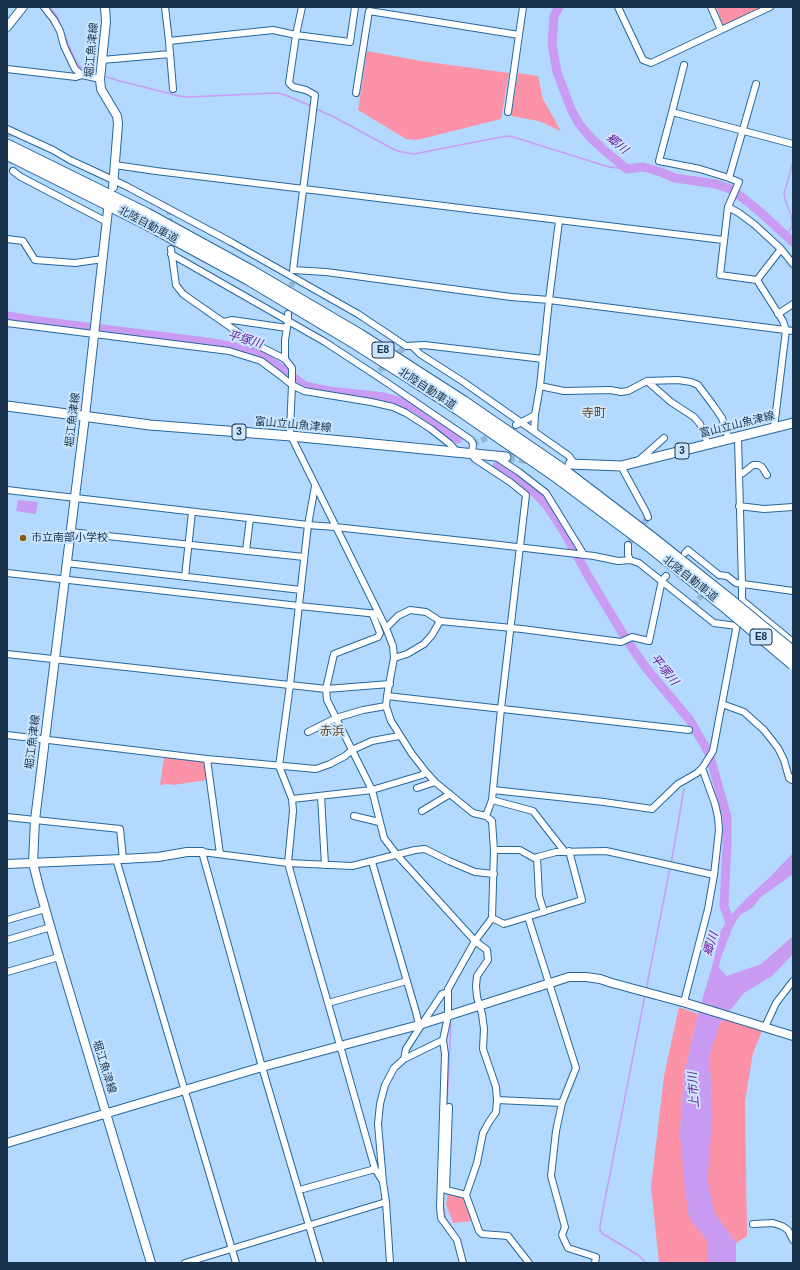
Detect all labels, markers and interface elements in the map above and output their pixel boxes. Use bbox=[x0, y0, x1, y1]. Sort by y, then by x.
street label: 堀江魚津線 bbox=[83, 22, 101, 78]
water label: 郷川 bbox=[603, 131, 631, 157]
street label: 北陸自動車道 bbox=[116, 204, 180, 246]
water label: 平塚川 bbox=[226, 328, 264, 352]
road number: E8 bbox=[372, 342, 394, 358]
street label: 北陸自動車道 bbox=[396, 365, 458, 413]
street label: 堀江魚津線 bbox=[63, 392, 83, 448]
district label: 寺町 bbox=[582, 407, 606, 421]
street label: 富山立山魚津線 bbox=[698, 409, 776, 441]
street label: 富山立山魚津線 bbox=[254, 415, 332, 435]
road number: 3 bbox=[232, 424, 246, 440]
road number: 3 bbox=[675, 443, 689, 459]
place label: 市立南部小学校 bbox=[31, 531, 108, 545]
marker: 市立南部小学校 bbox=[18, 533, 28, 543]
street label: 北陸自動車道 bbox=[660, 553, 720, 605]
road number: E8 bbox=[750, 629, 772, 645]
water label: 平塚川 bbox=[647, 651, 681, 689]
street label: 堀江魚津線 bbox=[23, 714, 43, 770]
district label: 赤浜 bbox=[320, 725, 344, 739]
water label: 郷川 bbox=[701, 930, 721, 958]
street label: 堀江魚津線 bbox=[90, 1039, 118, 1095]
water label: 上市川 bbox=[686, 1072, 702, 1108]

